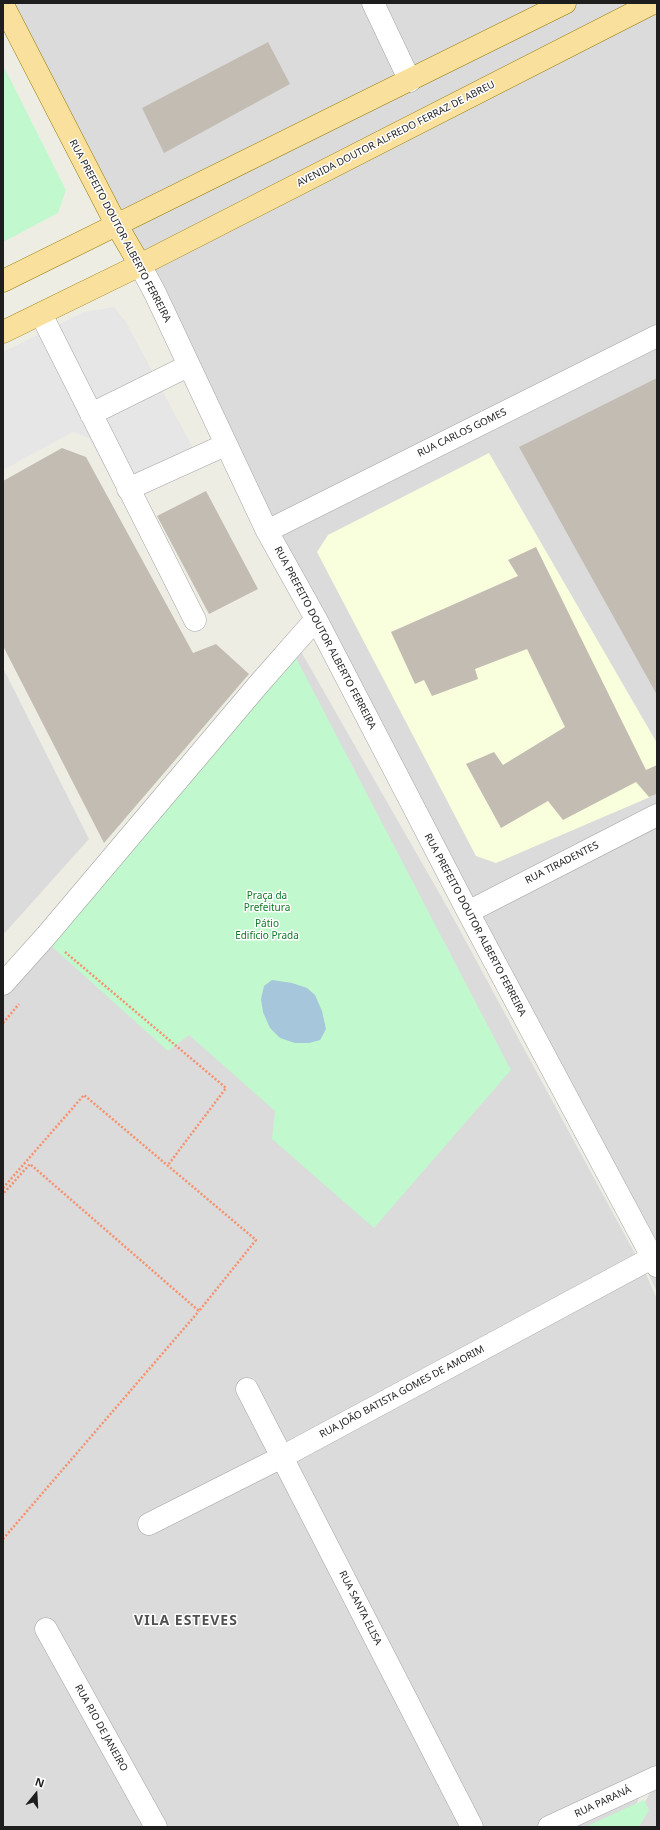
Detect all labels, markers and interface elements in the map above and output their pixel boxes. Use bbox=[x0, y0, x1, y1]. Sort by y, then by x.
street label: AVENIDA DOUTOR ALFREDO FERRAZ DE ABREU bbox=[295, 79, 497, 189]
street label: RUA PREFEITO DOUTOR ALBERTO FERREIRA bbox=[67, 138, 173, 324]
street label: RUA CARLOS GOMES bbox=[416, 406, 508, 460]
street label: RUA PREFEITO DOUTOR ALBERTO FERREIRA bbox=[272, 545, 378, 731]
street label: RUA PREFEITO DOUTOR ALBERTO FERREIRA bbox=[422, 832, 528, 1018]
street label: RUA TIRADENTES bbox=[523, 839, 601, 887]
park label: Praça da Prefeitura bbox=[244, 890, 290, 914]
park label: Pátio Edificio Prada bbox=[235, 918, 299, 942]
street label: RUA JOÃO BATISTA GOMES DE AMORIM bbox=[317, 1343, 487, 1441]
street label: RUA SANTA ELISA bbox=[336, 1569, 384, 1647]
district label: VILA ESTEVES bbox=[134, 1613, 238, 1629]
street label: RUA RIO DE JANEIRO bbox=[72, 1682, 130, 1774]
north arrow bbox=[16, 1774, 56, 1814]
text: N bbox=[33, 1774, 46, 1791]
street label: RUA PARANÁ bbox=[573, 1784, 633, 1820]

